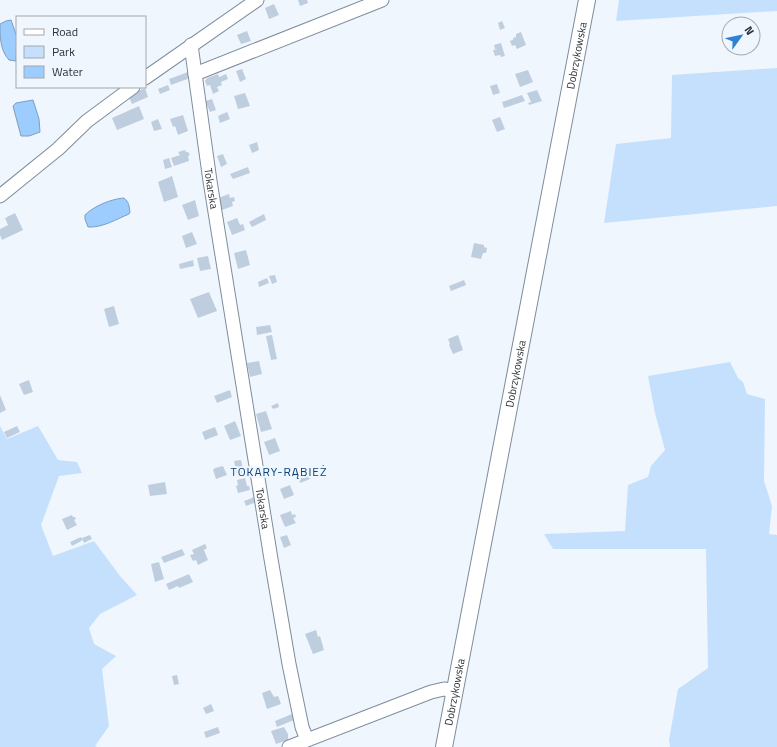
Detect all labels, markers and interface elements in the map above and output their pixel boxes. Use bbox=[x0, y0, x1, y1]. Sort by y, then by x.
legend bbox=[16, 16, 146, 88]
north arrow bbox=[721, 16, 761, 56]
street label: Dobrzykowska bbox=[562, 20, 591, 90]
text: Road bbox=[52, 22, 78, 41]
text: N bbox=[741, 23, 758, 38]
text: Park bbox=[52, 42, 75, 61]
text: Water bbox=[52, 62, 83, 81]
street label: Tokarska bbox=[200, 167, 222, 211]
street label: Dobrzykowska bbox=[501, 338, 530, 409]
district label: TOKARY-RĄBIEŻ bbox=[231, 462, 327, 481]
street label: Tokarska bbox=[252, 487, 274, 530]
street label: Dobrzykowska bbox=[440, 657, 469, 727]

